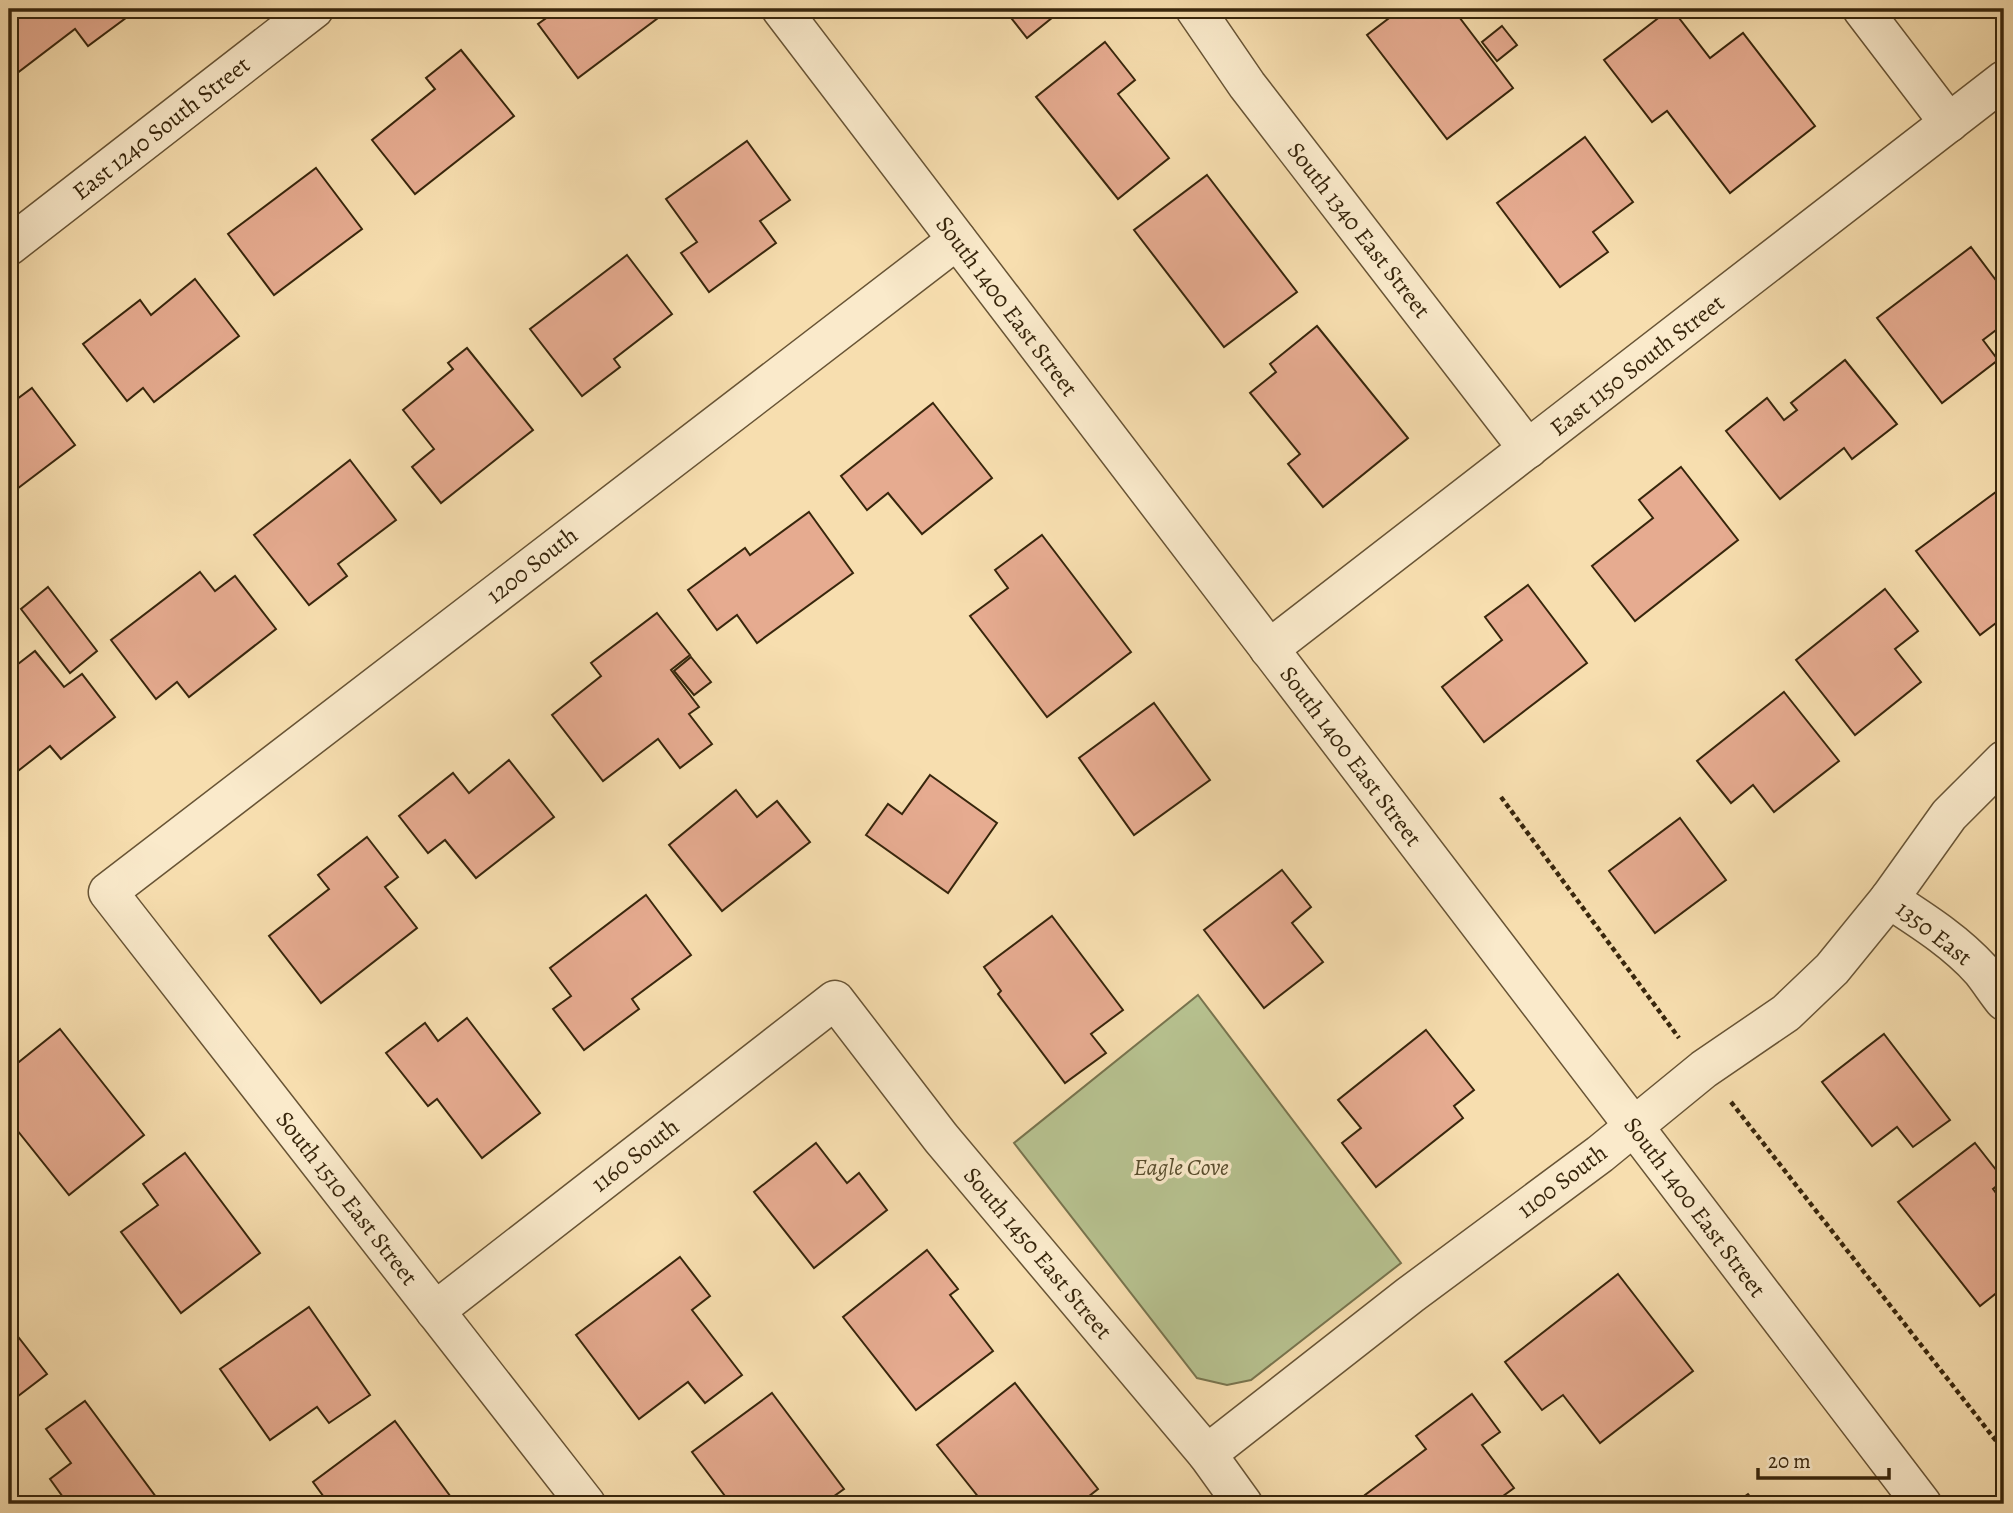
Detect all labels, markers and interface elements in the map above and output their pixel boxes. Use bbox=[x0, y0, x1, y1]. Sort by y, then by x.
street label: East 1240 South Street bbox=[66, 49, 256, 207]
street label: South 1340 East Street bbox=[1280, 135, 1438, 325]
street label: South 1400 East Street bbox=[929, 209, 1086, 403]
street label: East 1150 South Street bbox=[1543, 287, 1731, 443]
street label: 1200 South bbox=[480, 519, 584, 611]
street label: South 1400 East Street bbox=[1273, 659, 1430, 853]
street label: 1350 East bbox=[1889, 893, 1979, 973]
street label: South 1510 East Street bbox=[269, 1104, 425, 1292]
street label: South 1400 East Street bbox=[1617, 1110, 1774, 1304]
street label: 1160 South bbox=[585, 1111, 686, 1199]
street label: 1100 South bbox=[1511, 1137, 1614, 1225]
park label: Eagle Cove bbox=[1133, 1151, 1229, 1183]
street label: South 1450 East Street bbox=[956, 1160, 1120, 1346]
scale bar bbox=[1758, 1436, 1889, 1480]
text: 20 m bbox=[1768, 1447, 1811, 1475]

